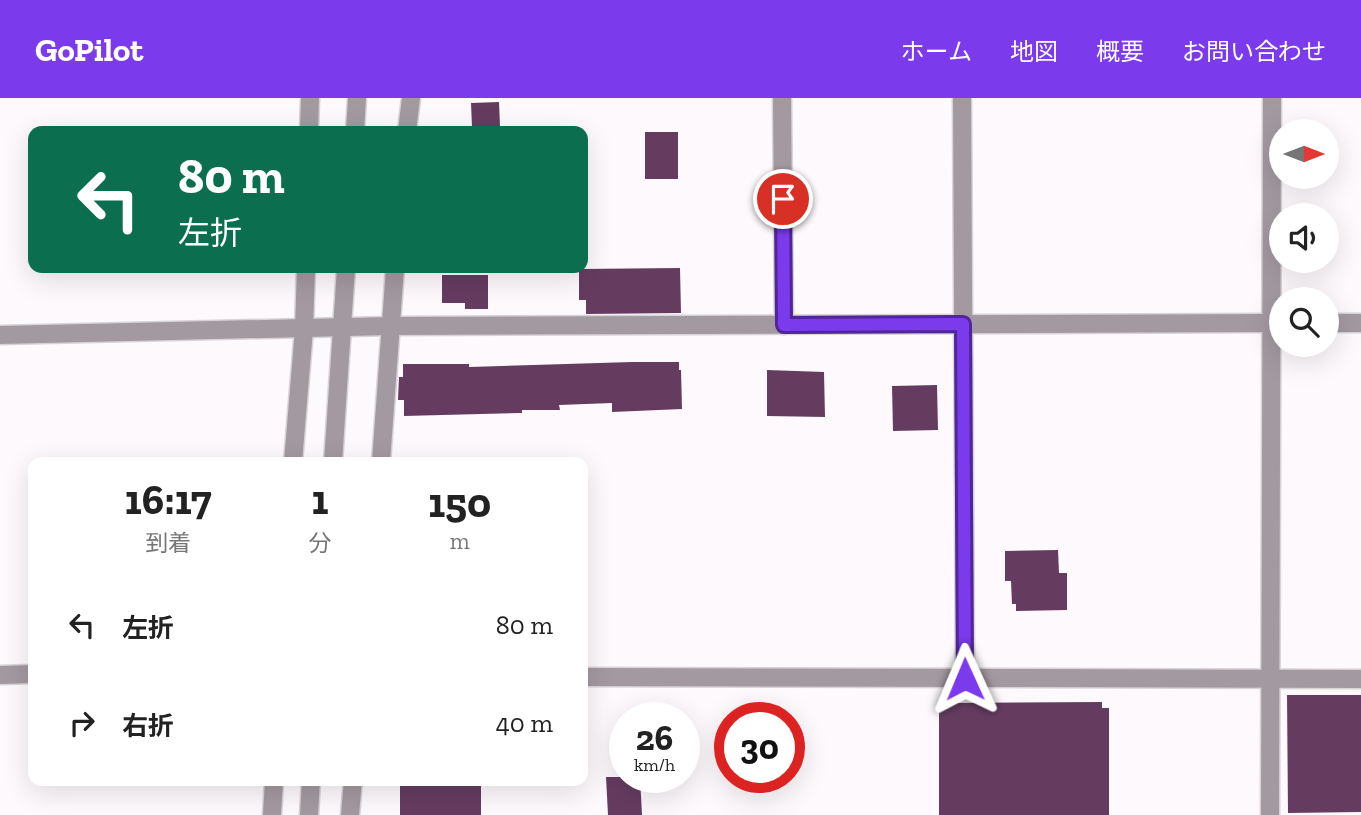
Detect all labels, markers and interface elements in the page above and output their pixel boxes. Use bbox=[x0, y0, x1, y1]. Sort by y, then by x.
text: GoPilot bbox=[35, 30, 143, 69]
text: ホーム bbox=[901, 37, 972, 66]
text: 地図 bbox=[1010, 37, 1058, 66]
text: 概要 bbox=[1096, 37, 1144, 66]
text: お問い合わせ bbox=[1182, 37, 1326, 66]
north arrow bbox=[1269, 119, 1339, 189]
map controls bbox=[1269, 119, 1339, 357]
text: 80 m bbox=[178, 147, 285, 206]
icon: left bbox=[63, 154, 154, 245]
pin bbox=[753, 169, 813, 229]
icon: arrive bbox=[764, 180, 802, 218]
button: sound bbox=[1269, 203, 1339, 273]
text: 左折 bbox=[178, 214, 242, 252]
button: search bbox=[1269, 287, 1339, 357]
text: 16:17 bbox=[125, 474, 212, 525]
text: 1 bbox=[311, 474, 328, 525]
text: 150 bbox=[428, 477, 491, 528]
text: m bbox=[450, 527, 470, 555]
text: 到着 bbox=[145, 529, 191, 557]
text: 分 bbox=[308, 529, 331, 557]
icon: left bbox=[63, 606, 101, 644]
text: 80 m bbox=[496, 609, 553, 641]
text: 左折 bbox=[122, 612, 174, 644]
position arrow bbox=[928, 642, 1002, 716]
speed limit sign: 30 bbox=[714, 702, 805, 793]
icon: right bbox=[63, 704, 101, 742]
text: 40 m bbox=[496, 707, 553, 739]
text: 右折 bbox=[122, 710, 174, 742]
text: 26 bbox=[636, 717, 673, 759]
text: km/h bbox=[634, 754, 675, 776]

